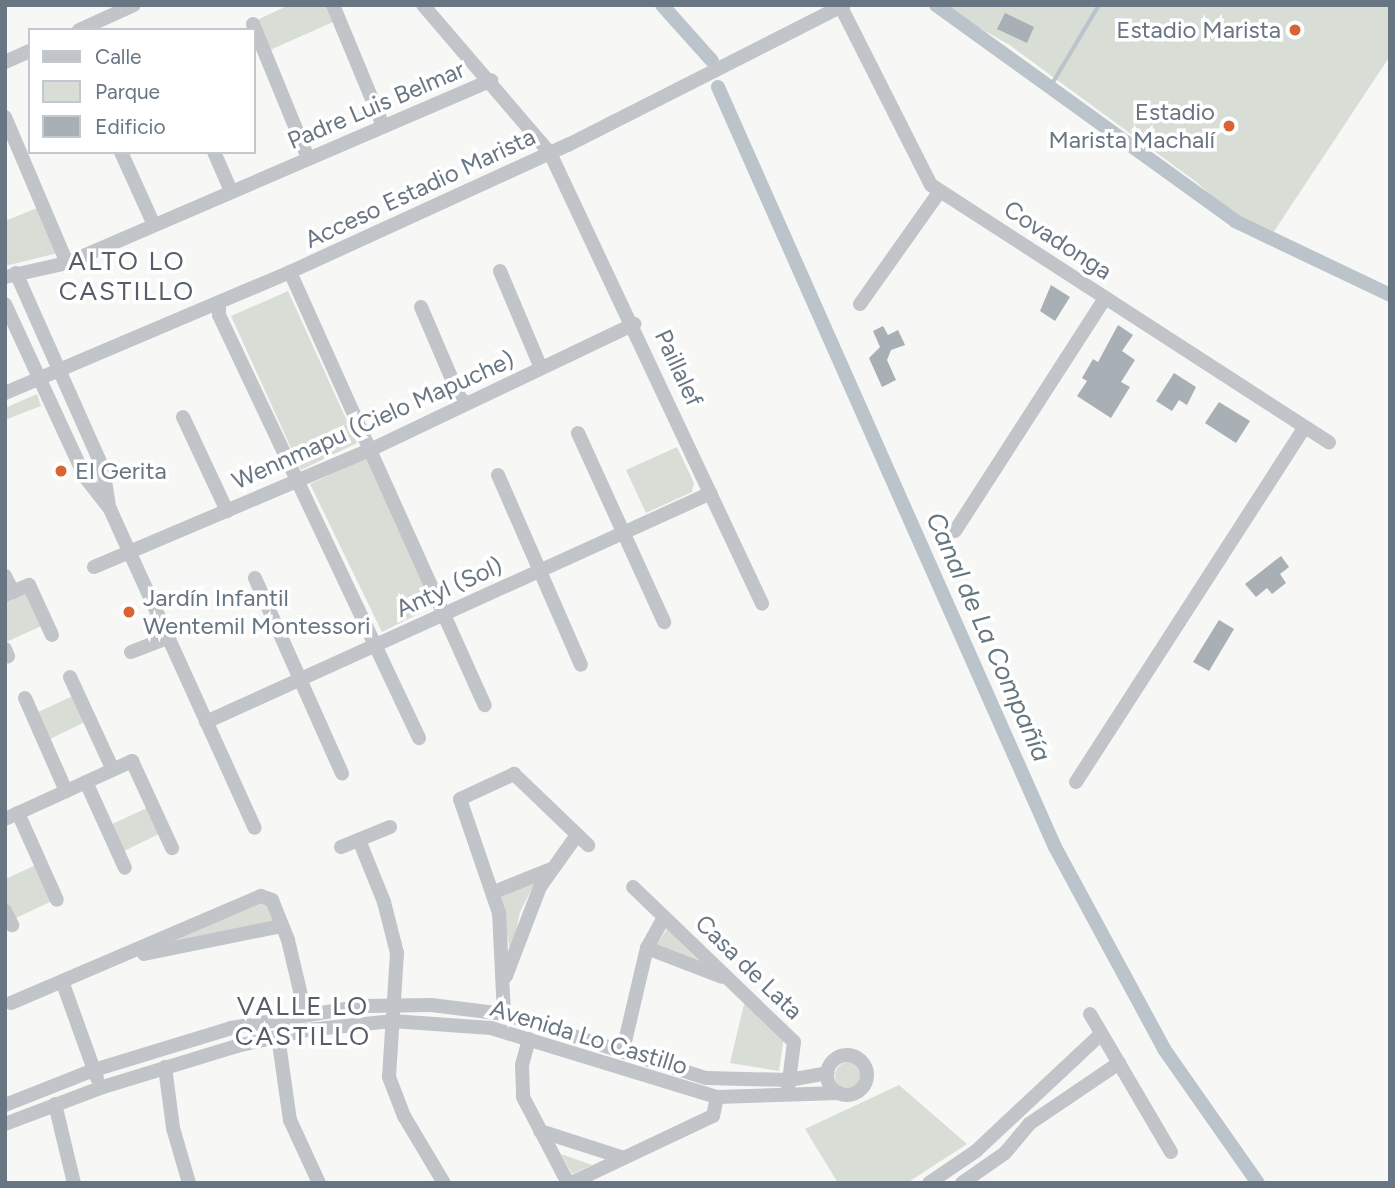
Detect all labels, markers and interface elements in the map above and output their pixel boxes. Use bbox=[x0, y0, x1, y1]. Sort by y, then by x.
place label: Estadio Marista bbox=[1116, 16, 1281, 44]
marker: Estadio Marista bbox=[1287, 22, 1303, 38]
legend bbox=[28, 28, 256, 154]
text: Calle bbox=[95, 44, 142, 69]
street label: Padre Luis Belmar bbox=[283, 55, 469, 155]
text: Parque bbox=[95, 79, 160, 104]
place label: Estadio Marista Machalí bbox=[1048, 98, 1215, 154]
text: Edificio bbox=[95, 114, 166, 139]
marker: Estadio Marista Machalí bbox=[1221, 118, 1237, 134]
street label: Acceso Estadio Marista bbox=[300, 122, 540, 254]
street label: Covadonga bbox=[999, 194, 1117, 286]
district label: ALTO LO CASTILLO bbox=[60, 246, 194, 308]
street label: Paillalef bbox=[649, 325, 709, 411]
street label: Wennmapu (Cielo Mapuche) bbox=[228, 345, 518, 495]
place label: El Gerita bbox=[75, 457, 167, 485]
marker: El Gerita bbox=[53, 463, 69, 479]
water label: Canal de La Compañía bbox=[919, 508, 1057, 766]
street label: Antyl (Sol) bbox=[391, 551, 507, 623]
place label: Jardín Infantil Wentemil Montessori bbox=[143, 584, 371, 640]
marker: Jardín Infantil Wentemil Montessori bbox=[121, 604, 137, 620]
street label: Casa de Lata bbox=[689, 909, 809, 1025]
district label: VALLE LO CASTILLO bbox=[236, 991, 370, 1052]
street label: Avenida Lo Castillo bbox=[487, 993, 691, 1081]

